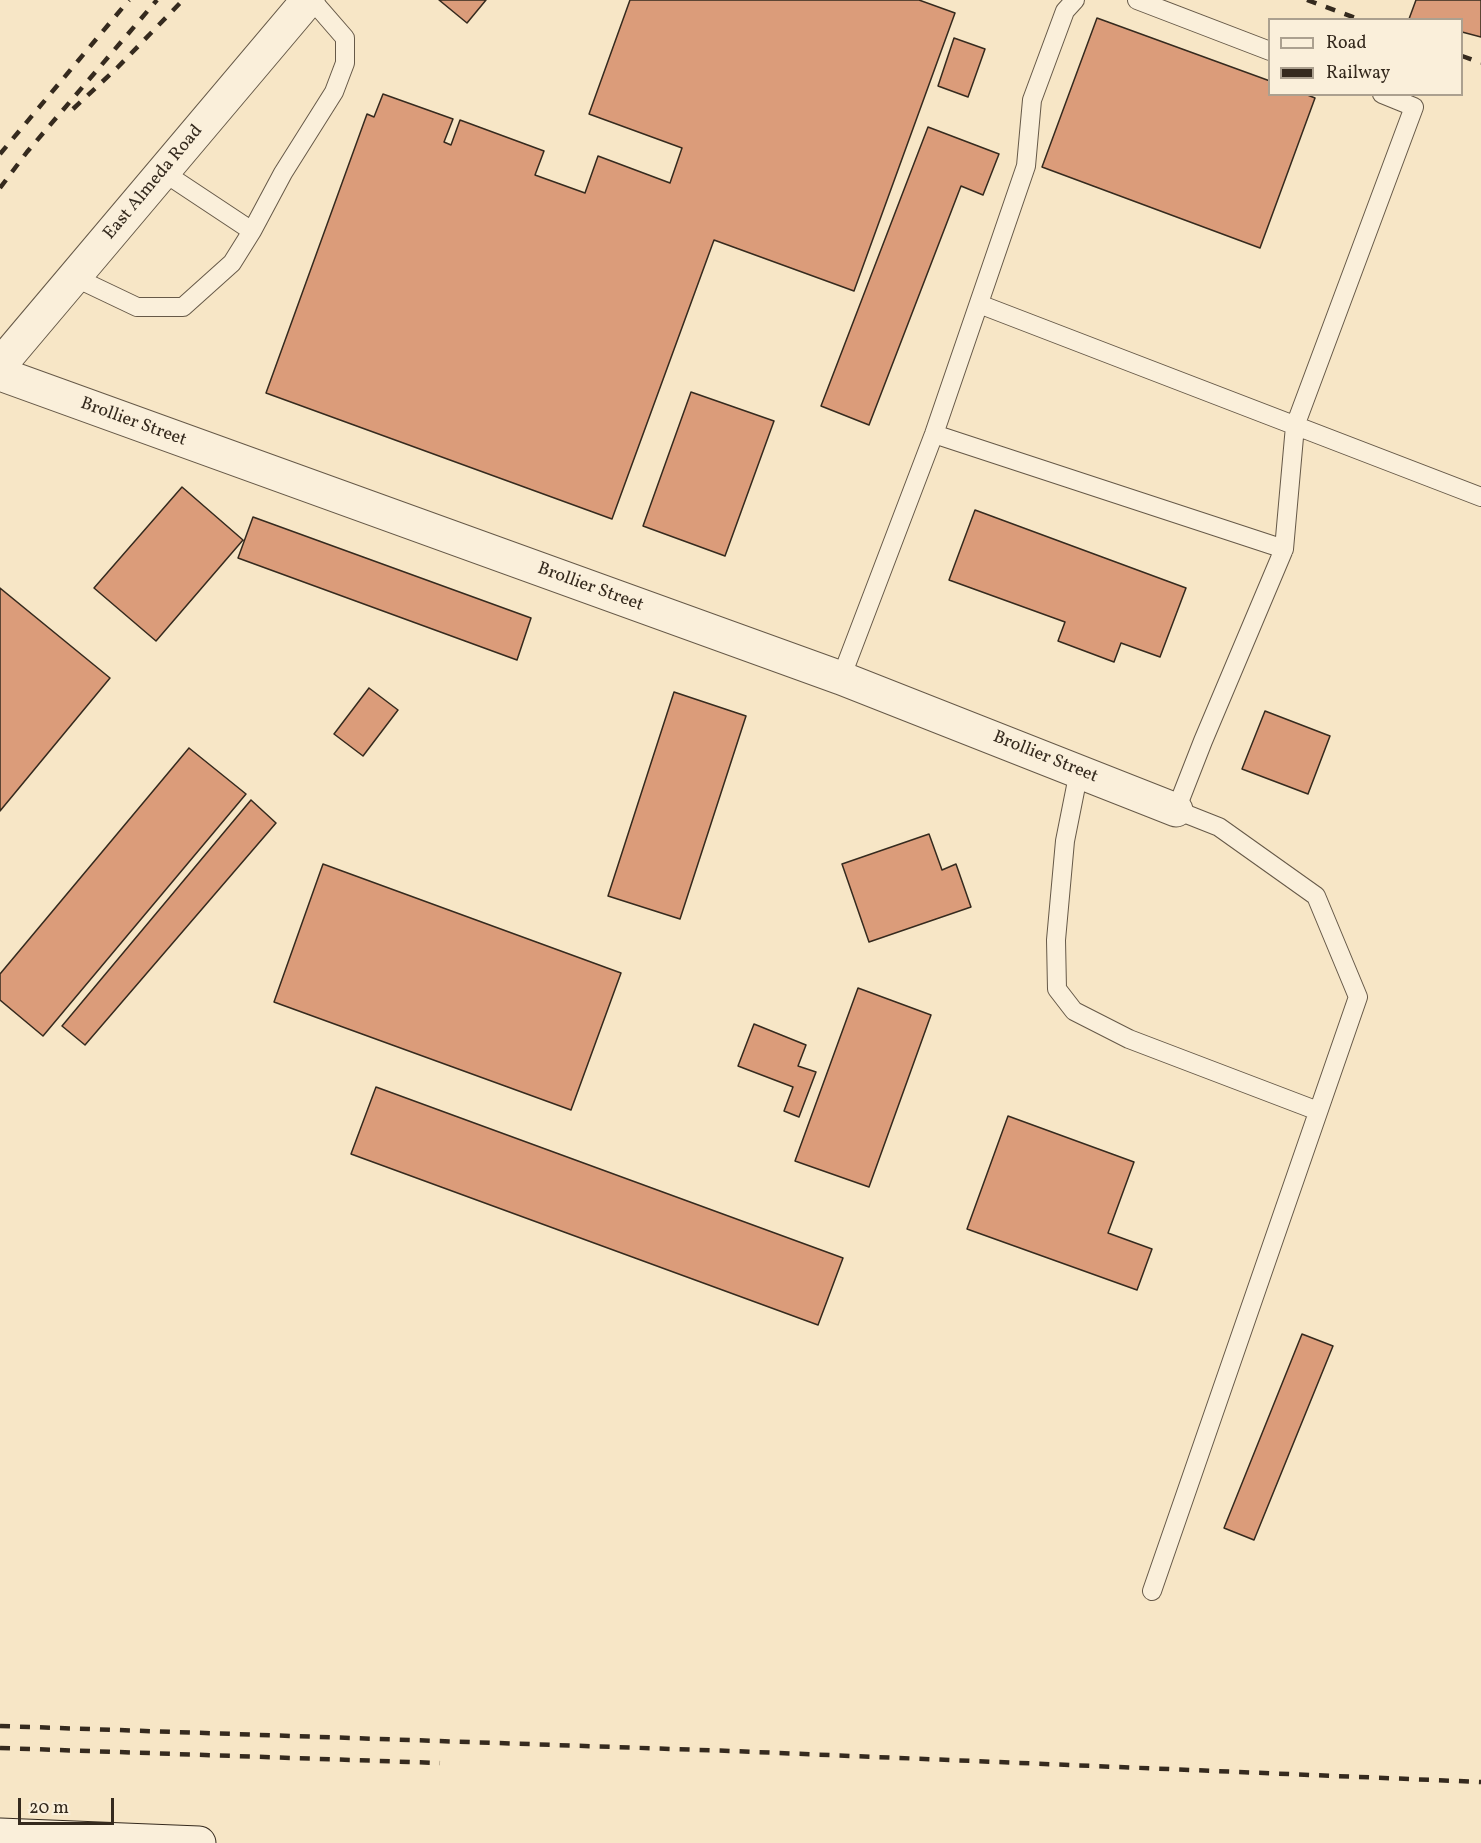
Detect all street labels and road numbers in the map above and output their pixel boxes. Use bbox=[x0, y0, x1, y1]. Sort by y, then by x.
street label: East Almeda Road bbox=[100, 121, 208, 245]
street label: Brollier Street bbox=[77, 394, 189, 452]
street label: Brollier Street bbox=[534, 559, 646, 617]
street label: Brollier Street bbox=[989, 727, 1101, 789]

